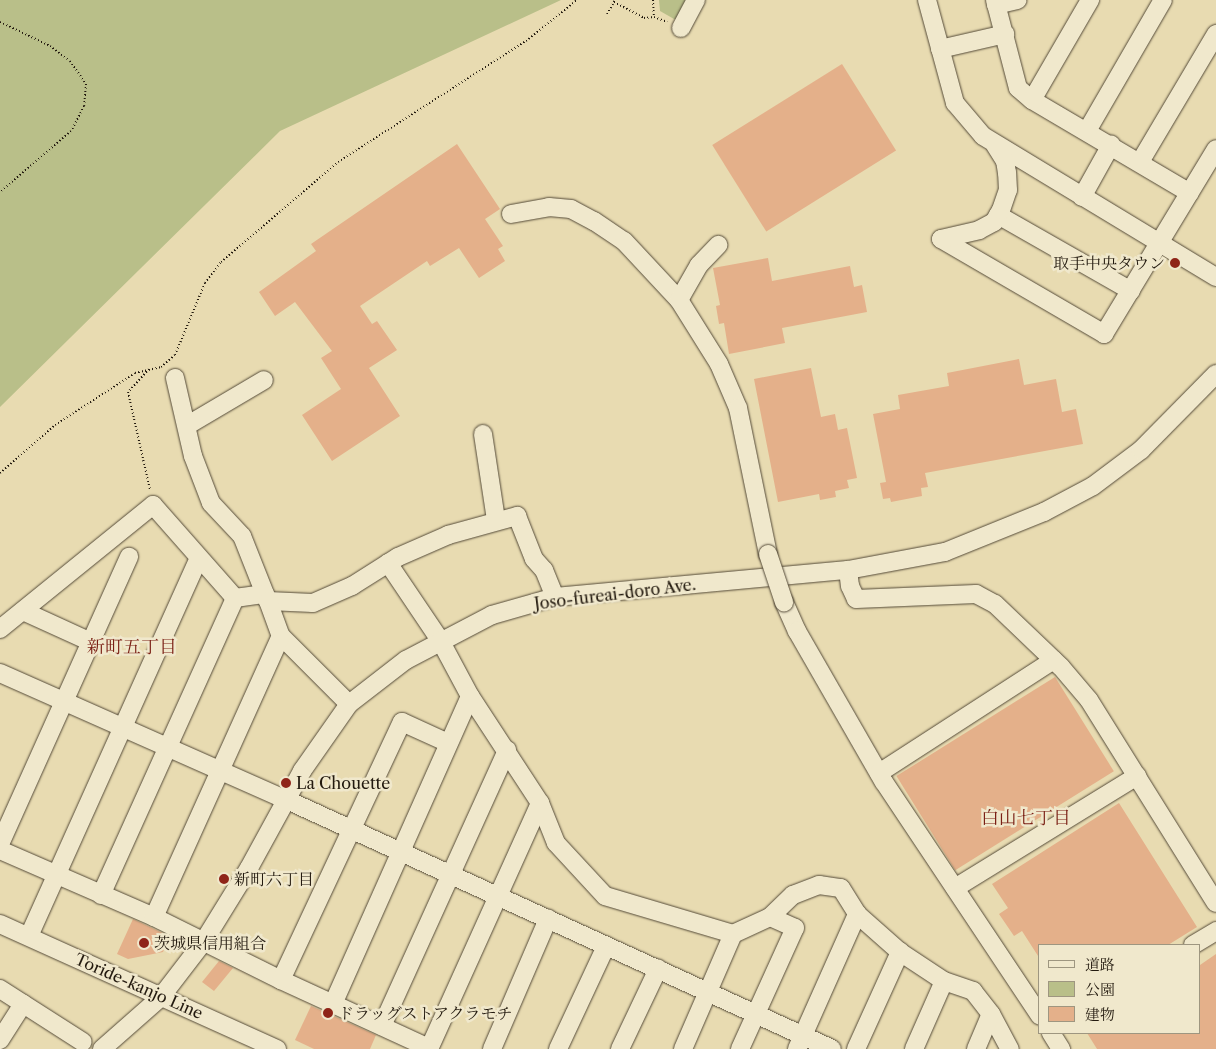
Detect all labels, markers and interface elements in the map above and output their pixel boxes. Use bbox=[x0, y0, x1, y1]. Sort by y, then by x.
place label: 取手中央タウン bbox=[1053, 253, 1165, 273]
marker: 取手中央タウン bbox=[1169, 257, 1181, 269]
street label: Joso-fureai-doro Ave. bbox=[533, 575, 697, 613]
district label: 新町五丁目 bbox=[87, 636, 177, 658]
place label: La Chouette bbox=[296, 773, 390, 793]
marker: La Chouette bbox=[280, 777, 292, 789]
district label: 白山七丁目 bbox=[981, 807, 1071, 829]
place label: 新町六丁目 bbox=[234, 869, 314, 889]
marker: 新町六丁目 bbox=[218, 873, 230, 885]
place label: 茨城県信用組合 bbox=[154, 933, 266, 953]
marker: 茨城県信用組合 bbox=[138, 937, 150, 949]
legend bbox=[1038, 944, 1201, 1034]
street label: Toride-kanjo Line bbox=[72, 949, 206, 1023]
text: 道路 bbox=[1085, 955, 1115, 974]
text: 公園 bbox=[1085, 980, 1115, 999]
place label: ドラッグストアクラモチ bbox=[338, 1003, 514, 1023]
text: 建物 bbox=[1085, 1005, 1115, 1024]
marker: ドラッグストアクラモチ bbox=[322, 1007, 334, 1019]

